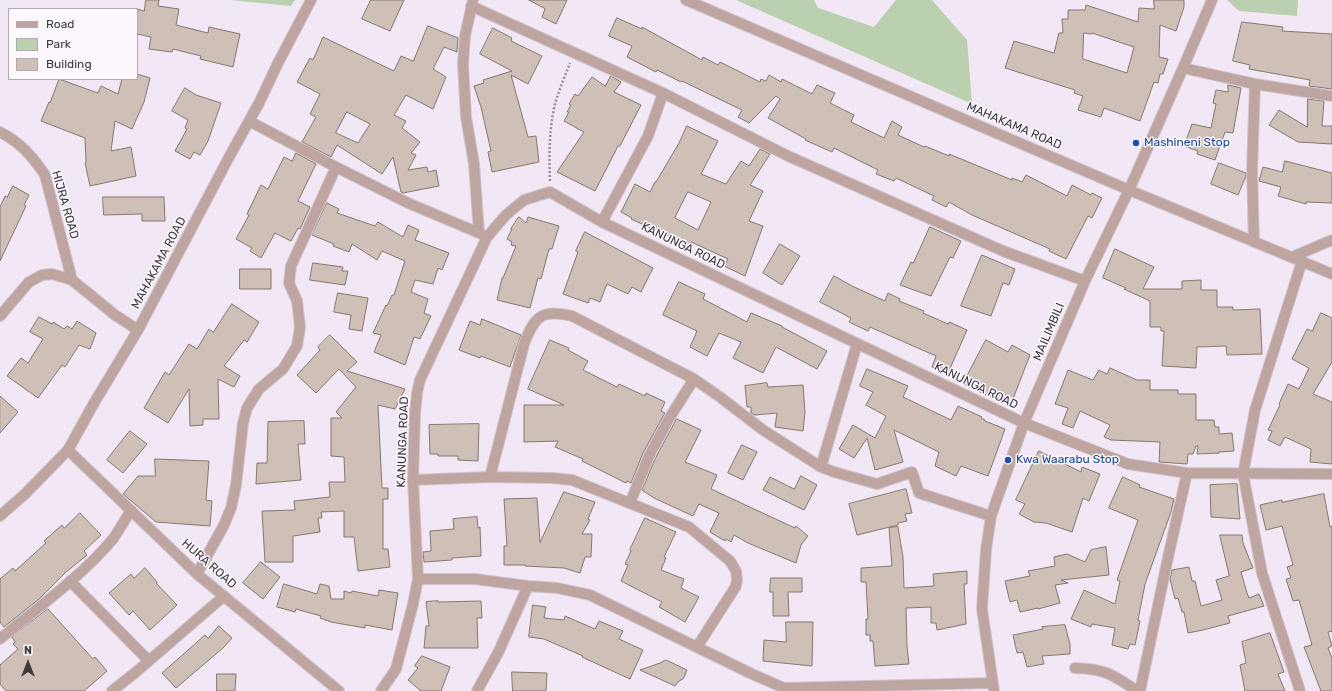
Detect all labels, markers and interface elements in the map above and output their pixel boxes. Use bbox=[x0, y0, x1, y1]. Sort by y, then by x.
legend bbox=[8, 8, 138, 80]
text: Road bbox=[46, 17, 74, 31]
text: Park bbox=[46, 37, 71, 51]
text: Building bbox=[46, 57, 92, 71]
street label: MAHAKAMA ROAD bbox=[964, 99, 1064, 153]
place label: Mashineni Stop bbox=[1144, 136, 1230, 150]
marker: Mashineni Stop bbox=[1131, 138, 1141, 148]
street label: HIJRA ROAD bbox=[48, 169, 82, 241]
street label: MAHAKAMA ROAD bbox=[129, 215, 189, 311]
street label: KANUNGA ROAD bbox=[639, 219, 727, 273]
street label: MAILIMBILI bbox=[1030, 301, 1068, 363]
street label: KANUNGA ROAD bbox=[932, 359, 1020, 413]
street label: KANUNGA ROAD bbox=[394, 396, 412, 488]
place label: Kwa Waarabu Stop bbox=[1016, 453, 1119, 467]
marker: Kwa Waarabu Stop bbox=[1003, 455, 1013, 465]
street label: HURA ROAD bbox=[179, 536, 239, 592]
north arrow bbox=[8, 643, 48, 683]
text: N bbox=[24, 644, 32, 657]

